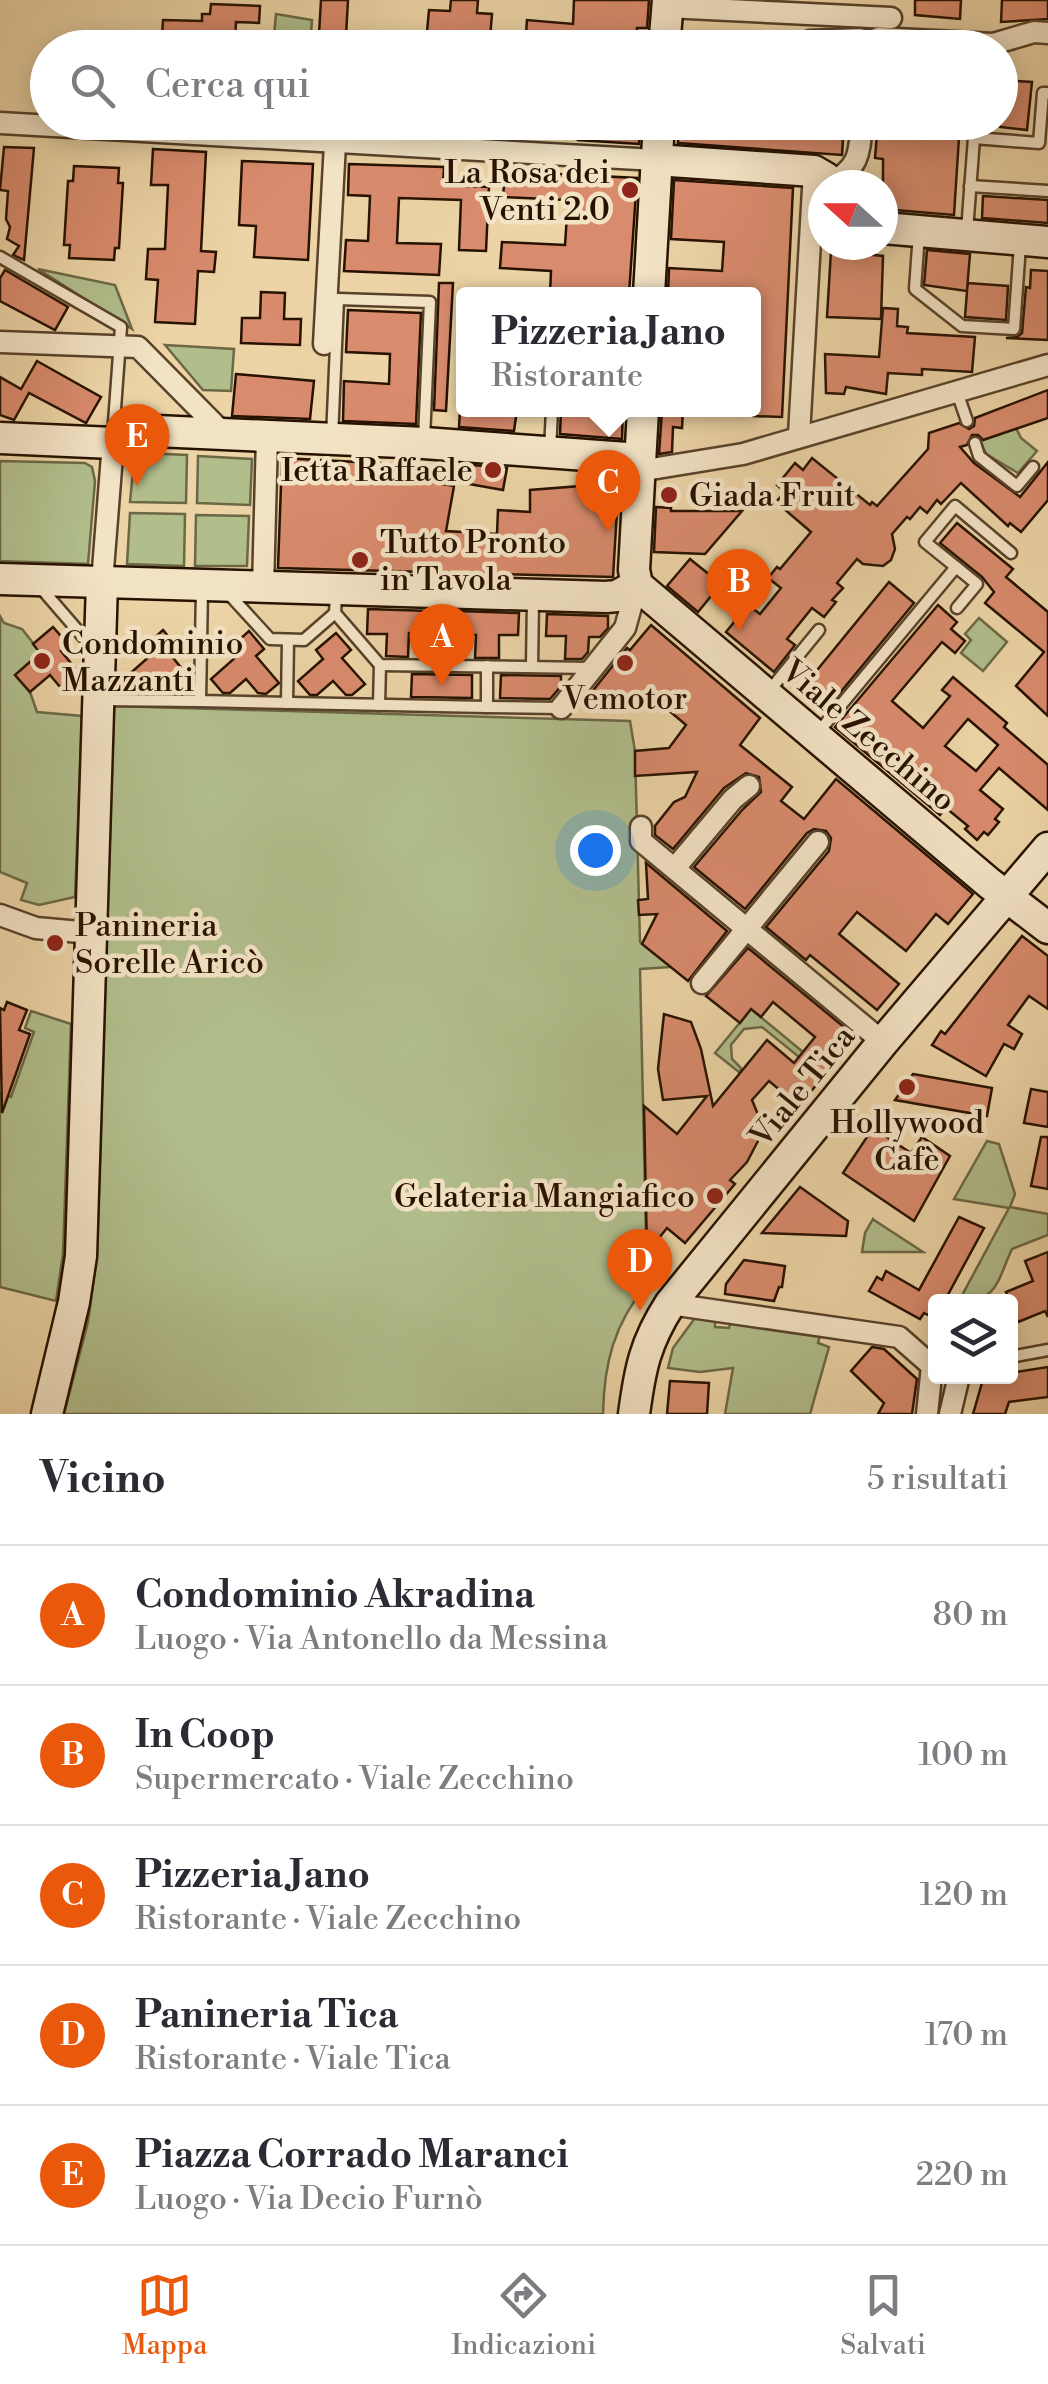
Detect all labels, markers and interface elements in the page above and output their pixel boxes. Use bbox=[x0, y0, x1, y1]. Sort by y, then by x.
search box bbox=[30, 30, 1018, 140]
icon: search bbox=[65, 58, 120, 113]
text: Cerca qui bbox=[145, 62, 310, 109]
place label: La Rosa dei Venti 2.0 bbox=[444, 153, 610, 230]
north arrow bbox=[808, 170, 898, 260]
marker: La Rosa dei Venti 2.0 bbox=[619, 179, 641, 201]
popup bbox=[456, 287, 761, 417]
text: Pizzeria Jano bbox=[491, 309, 726, 356]
text: Ristorante bbox=[491, 356, 643, 396]
pin: E bbox=[104, 404, 170, 486]
pin: C bbox=[576, 450, 640, 532]
place label: Ietta Raffaele bbox=[281, 451, 473, 491]
marker: Ietta Raffaele bbox=[482, 459, 504, 481]
place label: Giada Fruit bbox=[689, 476, 855, 516]
marker: Giada Fruit bbox=[658, 484, 680, 506]
place label: Tutto Pronto in Tavola bbox=[380, 523, 566, 600]
pin: B bbox=[706, 548, 772, 631]
marker: Tutto Pronto in Tavola bbox=[349, 549, 371, 571]
pin: A bbox=[410, 604, 474, 686]
place label: Condominio Mazzanti bbox=[62, 624, 243, 701]
marker: Condominio Mazzanti bbox=[31, 650, 53, 672]
street label: Viale Zecchino bbox=[772, 650, 964, 820]
marker: Vemotor bbox=[614, 652, 636, 674]
place label: Vemotor bbox=[562, 679, 688, 719]
your location bbox=[570, 825, 621, 876]
place label: Panineria Sorelle Aricò bbox=[75, 906, 264, 983]
marker: Panineria Sorelle Aricò bbox=[44, 932, 66, 954]
street label: Viale Tica bbox=[741, 1017, 865, 1156]
marker: Hollywood Cafè bbox=[896, 1076, 918, 1098]
place label: Hollywood Cafè bbox=[830, 1103, 984, 1180]
place label: Gelateria Mangiafico bbox=[394, 1177, 695, 1217]
marker: Gelateria Mangiafico bbox=[704, 1185, 726, 1207]
pin: D bbox=[608, 1228, 672, 1311]
map controls bbox=[928, 1294, 1018, 1384]
button: layers bbox=[928, 1294, 1018, 1384]
text: Vicino bbox=[40, 1453, 166, 1506]
text: 5 risultati bbox=[867, 1459, 1008, 1499]
text: Condominio Akradina bbox=[135, 1572, 535, 1619]
text: A bbox=[61, 1595, 84, 1635]
text: 80 m bbox=[933, 1595, 1008, 1635]
text: Luogo · Via Antonello da Messina bbox=[135, 1619, 608, 1659]
text: In Coop bbox=[135, 1712, 275, 1759]
text: B bbox=[60, 1735, 85, 1775]
text: 100 m bbox=[918, 1735, 1008, 1775]
text: Supermercato · Viale Zecchino bbox=[135, 1759, 574, 1799]
text: Pizzeria Jano bbox=[135, 1852, 370, 1899]
text: C bbox=[61, 1875, 84, 1915]
text: 120 m bbox=[919, 1875, 1008, 1915]
text: Ristorante · Viale Zecchino bbox=[135, 1899, 521, 1939]
text: Panineria Tica bbox=[135, 1992, 398, 2039]
text: D bbox=[60, 2015, 85, 2055]
text: 170 m bbox=[925, 2015, 1008, 2055]
text: Ristorante · Viale Tica bbox=[135, 2039, 451, 2079]
text: Piazza Corrado Maranci bbox=[135, 2132, 569, 2179]
text: E bbox=[61, 2155, 84, 2195]
text: 220 m bbox=[916, 2155, 1008, 2195]
text: Luogo · Via Decio Furnò bbox=[135, 2179, 483, 2219]
tab: Mappa bbox=[122, 2268, 207, 2363]
tab: Indicazioni bbox=[451, 2268, 596, 2363]
tab: Salvati bbox=[840, 2268, 926, 2363]

